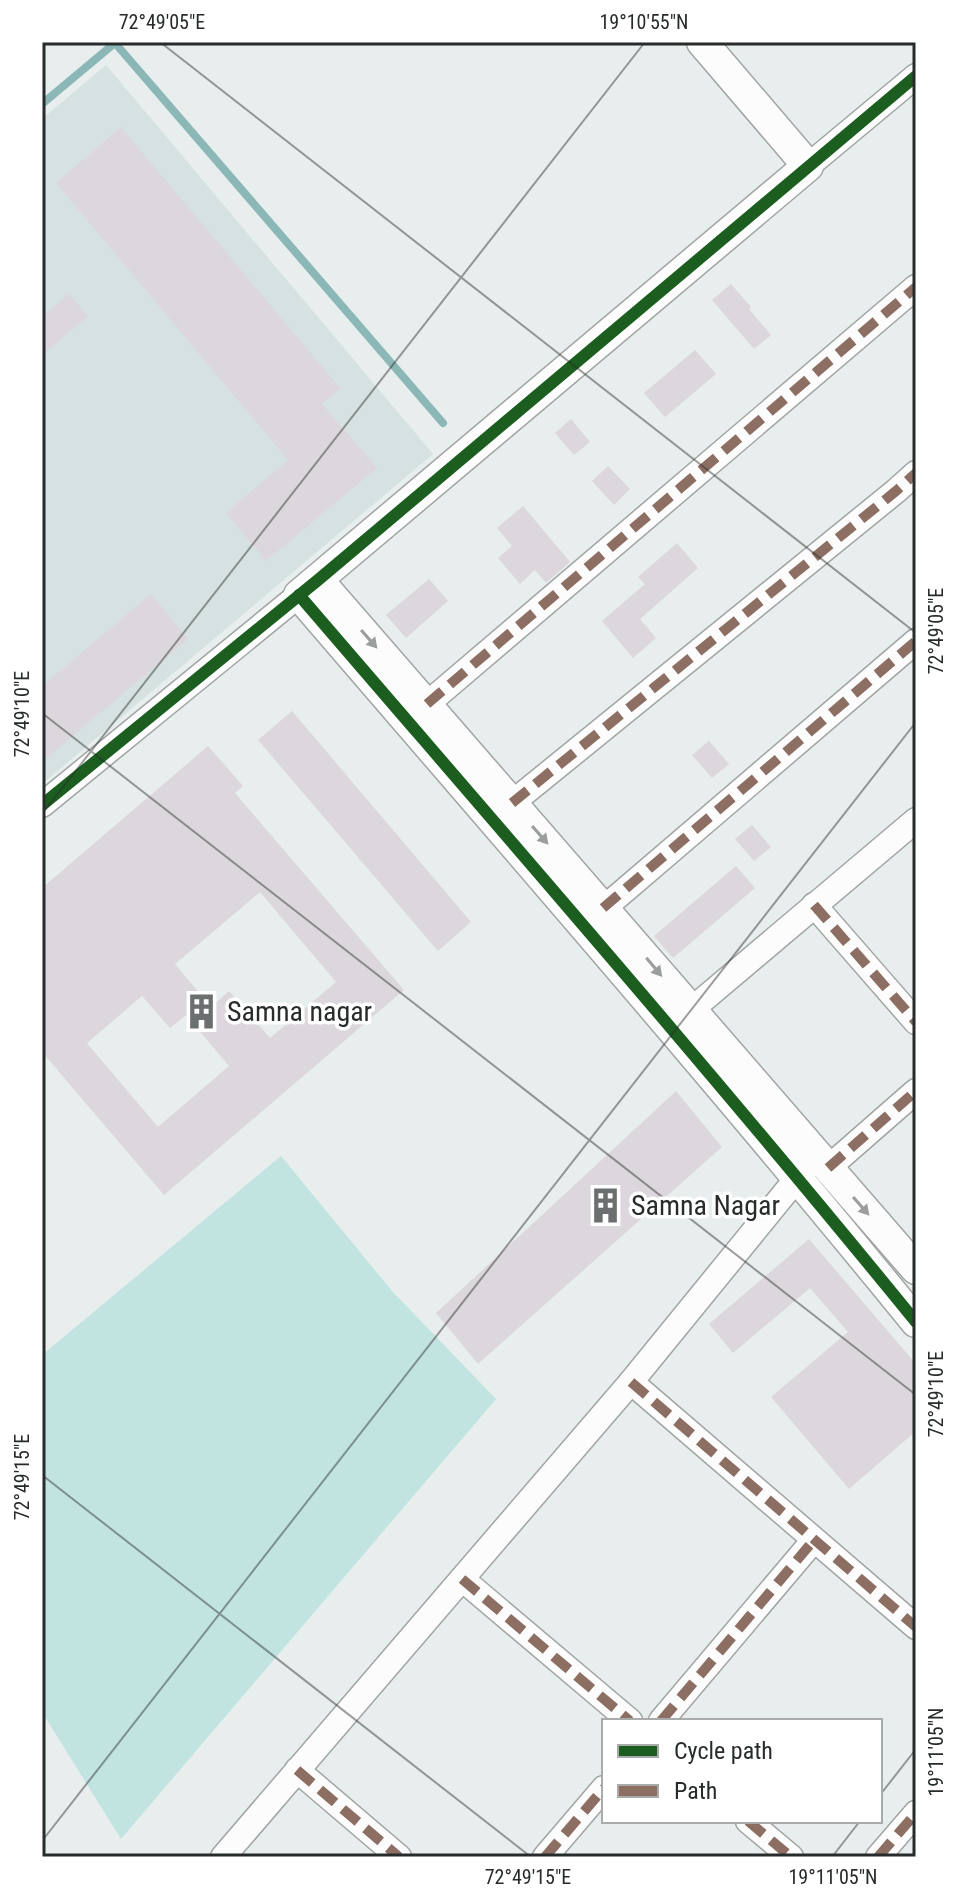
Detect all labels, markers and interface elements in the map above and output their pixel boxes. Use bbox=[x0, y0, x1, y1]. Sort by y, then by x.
text: 72°49'05"E bbox=[119, 10, 205, 34]
text: 19°10'55"N bbox=[599, 10, 689, 34]
text: 72°49'05"E bbox=[924, 588, 948, 674]
one-way arrow bbox=[360, 629, 378, 648]
text: 72°49'10"E bbox=[10, 671, 34, 757]
one-way arrow bbox=[531, 825, 548, 845]
one-way arrow bbox=[645, 957, 662, 977]
building icon: Samna nagar bbox=[182, 992, 220, 1030]
place label: Samna nagar bbox=[227, 995, 372, 1028]
building icon: Samna Nagar bbox=[586, 1186, 624, 1224]
place label: Samna Nagar bbox=[631, 1189, 780, 1222]
one-way arrow bbox=[852, 1195, 869, 1215]
text: 72°49'10"E bbox=[924, 1351, 948, 1437]
text: 72°49'15"E bbox=[10, 1434, 34, 1520]
text: 19°11'05"N bbox=[924, 1707, 948, 1797]
legend bbox=[602, 1719, 882, 1823]
text: Cycle path bbox=[674, 1737, 773, 1765]
text: Path bbox=[674, 1777, 717, 1805]
text: 72°49'15"E bbox=[485, 1865, 571, 1889]
text: 19°11'05"N bbox=[788, 1865, 878, 1889]

